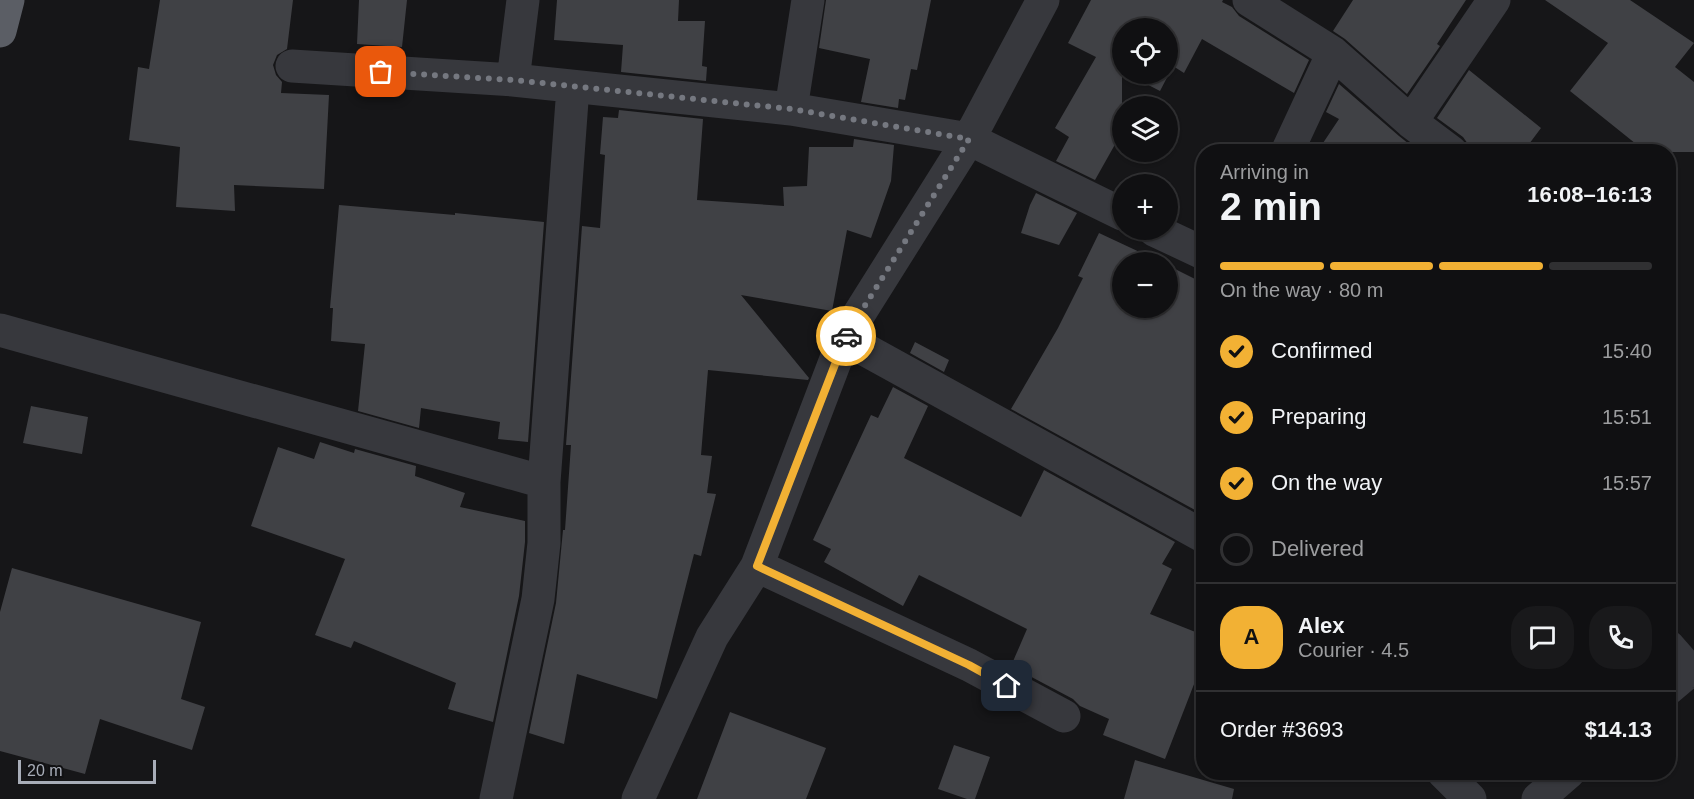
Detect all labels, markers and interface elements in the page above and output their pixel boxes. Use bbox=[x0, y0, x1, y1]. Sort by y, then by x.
map controls bbox=[1112, 18, 1178, 318]
button: locate bbox=[1112, 18, 1178, 84]
pin bbox=[355, 46, 406, 97]
icon: bag bbox=[364, 55, 397, 88]
button: layers bbox=[1112, 96, 1178, 162]
text: Arriving in bbox=[1220, 161, 1309, 183]
button: + bbox=[1112, 174, 1178, 240]
text: 16:08–16:13 bbox=[1527, 182, 1652, 207]
text: 2 min bbox=[1220, 185, 1322, 228]
button: − bbox=[1112, 252, 1178, 318]
text: On the way · 80 m bbox=[1220, 279, 1383, 301]
courier bbox=[816, 306, 876, 366]
icon: car bbox=[830, 320, 863, 353]
icon: check bbox=[1220, 335, 1253, 368]
text: Confirmed bbox=[1271, 338, 1372, 363]
text: 15:40 bbox=[1602, 340, 1652, 362]
icon: check bbox=[1220, 401, 1253, 434]
text: Preparing bbox=[1271, 404, 1366, 429]
text: 15:51 bbox=[1602, 406, 1652, 428]
icon: check bbox=[1220, 467, 1253, 500]
text: On the way bbox=[1271, 470, 1382, 495]
text: 15:57 bbox=[1602, 472, 1652, 494]
text: Delivered bbox=[1271, 536, 1364, 561]
button: chat bbox=[1511, 606, 1574, 669]
button: phone bbox=[1589, 606, 1652, 669]
text: Alex bbox=[1298, 613, 1344, 638]
text: A bbox=[1244, 624, 1259, 649]
text: Courier · 4.5 bbox=[1298, 639, 1409, 661]
pin bbox=[981, 660, 1032, 711]
icon: home bbox=[990, 669, 1023, 702]
text: Order #3693 bbox=[1220, 717, 1344, 742]
text: $14.13 bbox=[1585, 717, 1652, 742]
scale bar bbox=[18, 757, 156, 784]
text: 20 m bbox=[27, 762, 63, 779]

